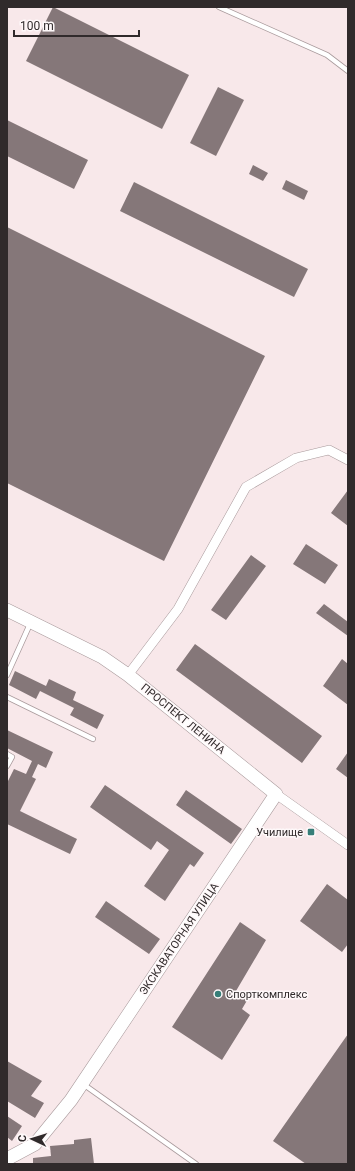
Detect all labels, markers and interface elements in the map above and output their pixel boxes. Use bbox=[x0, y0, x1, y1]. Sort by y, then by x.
scale bar bbox=[14, 12, 139, 38]
text: 100 m bbox=[20, 19, 54, 33]
street label: ПРОСПЕКТ ЛЕНИНА bbox=[138, 681, 228, 757]
place label: Училище bbox=[256, 826, 303, 839]
marker: Училище bbox=[306, 827, 316, 837]
street label: ЭКСКАВАТОРНАЯ УЛИЦА bbox=[137, 880, 222, 998]
place label: Спорткомплекс bbox=[226, 988, 307, 1001]
marker: Спорткомплекс bbox=[213, 989, 223, 999]
north arrow bbox=[12, 1119, 52, 1159]
text: С bbox=[16, 1134, 29, 1142]

